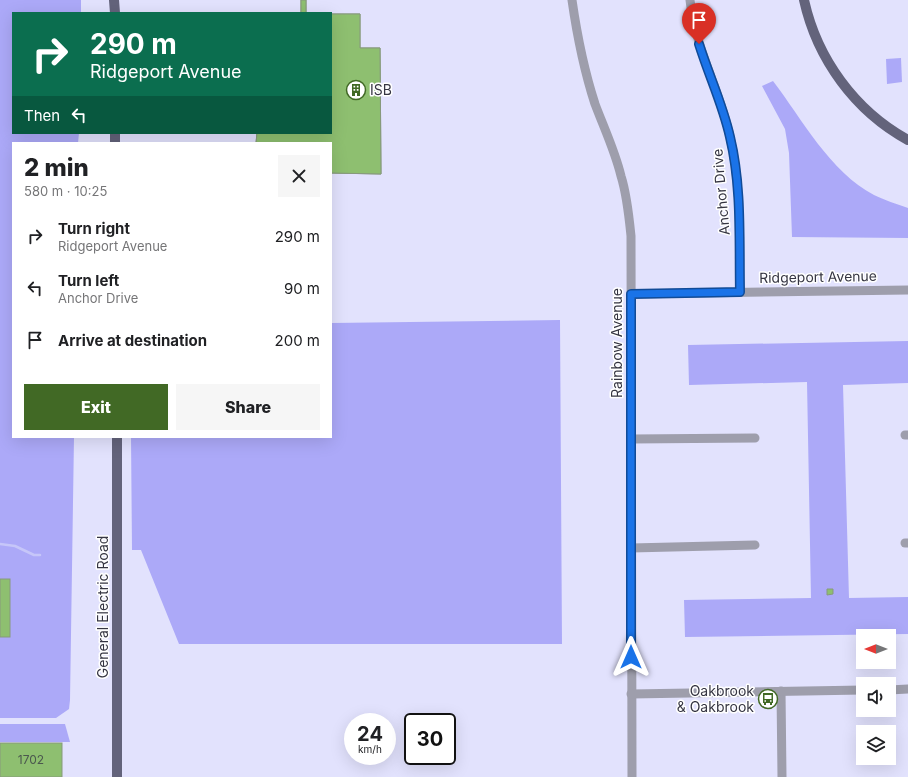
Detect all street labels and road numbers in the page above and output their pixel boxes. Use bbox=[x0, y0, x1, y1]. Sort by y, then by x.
street label: Anchor Drive bbox=[708, 148, 733, 236]
street label: Ridgeport Avenue bbox=[759, 267, 877, 286]
street label: Rainbow Avenue bbox=[608, 288, 625, 398]
street label: General Electric Road bbox=[94, 536, 111, 678]

